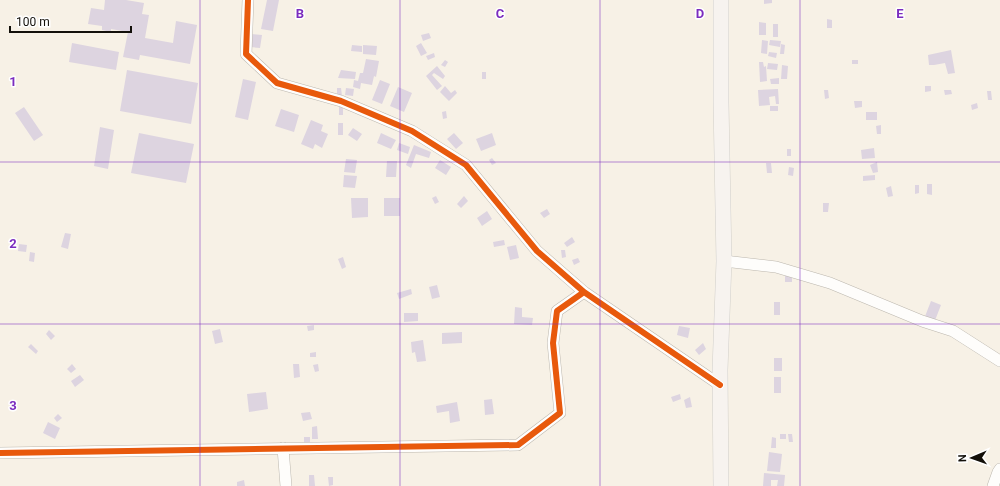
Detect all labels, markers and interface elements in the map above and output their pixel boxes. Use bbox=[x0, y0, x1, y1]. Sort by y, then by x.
text: B bbox=[296, 6, 304, 21]
text: C bbox=[496, 6, 505, 21]
text: D bbox=[696, 6, 704, 21]
text: E bbox=[896, 6, 904, 21]
scale bar bbox=[10, 8, 131, 34]
text: 100 m bbox=[16, 15, 50, 29]
text: 1 bbox=[9, 74, 17, 89]
text: 2 bbox=[9, 236, 17, 251]
text: 3 bbox=[9, 398, 17, 413]
north arrow bbox=[952, 438, 992, 478]
text: N bbox=[956, 454, 969, 462]

